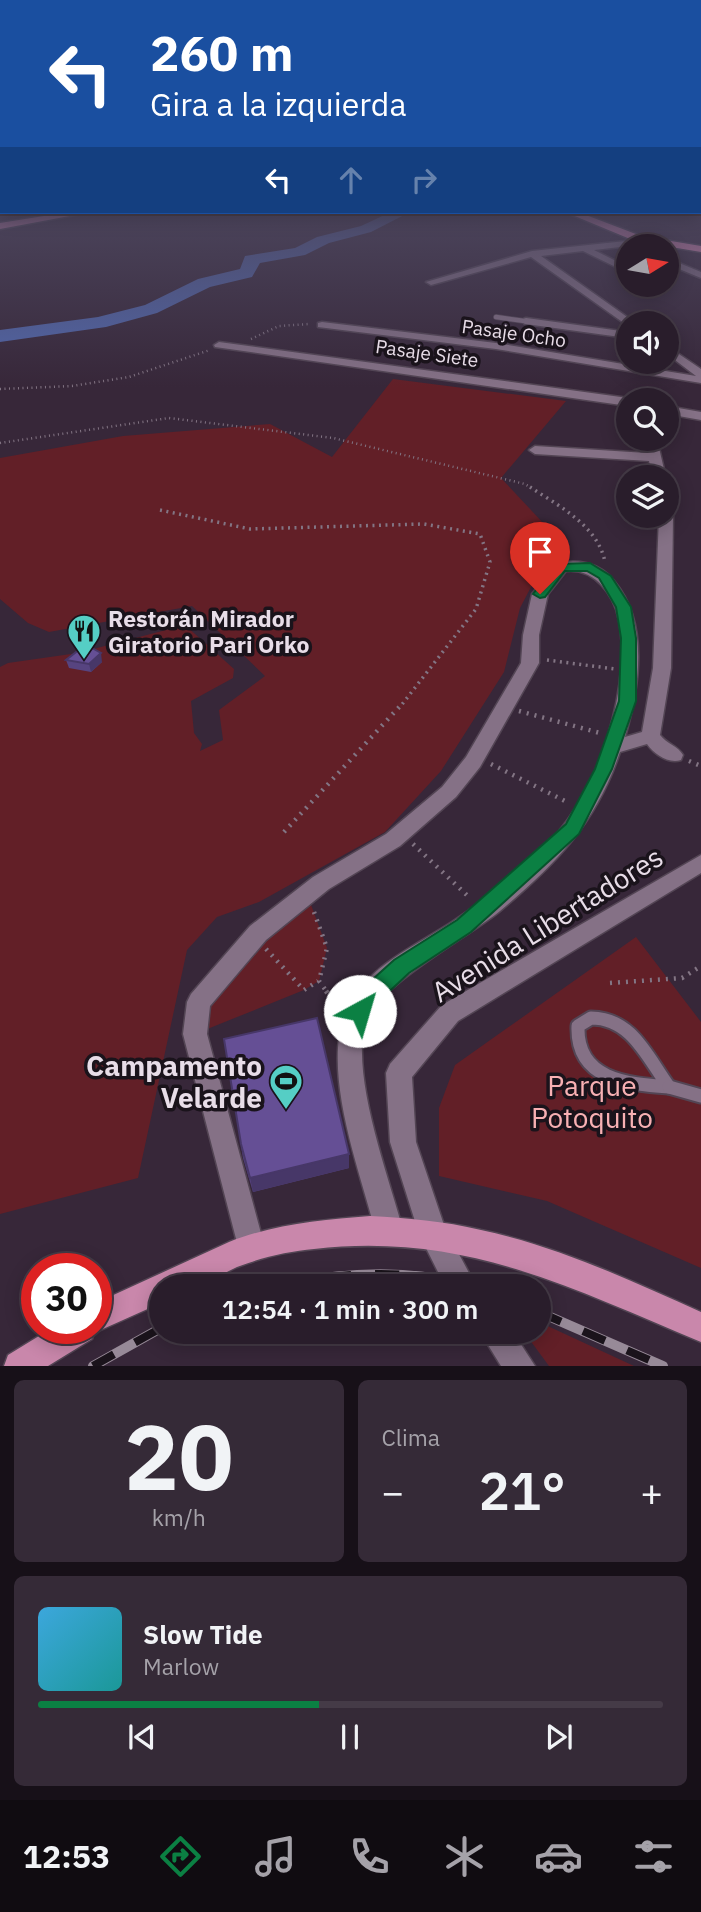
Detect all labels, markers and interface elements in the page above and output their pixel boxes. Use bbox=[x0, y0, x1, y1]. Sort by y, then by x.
text: 260 m bbox=[150, 21, 294, 84]
icon: left bbox=[35, 28, 126, 119]
text: Gira a la izquierda bbox=[150, 83, 407, 125]
icon: left bbox=[259, 161, 297, 199]
icon: ahead bbox=[332, 161, 370, 199]
icon: right bbox=[405, 161, 443, 199]
north arrow bbox=[616, 234, 679, 298]
map controls bbox=[616, 234, 679, 528]
button: sound bbox=[616, 311, 679, 374]
street label: Pasaje Ocho bbox=[460, 314, 568, 352]
street label: Pasaje Siete bbox=[374, 334, 480, 372]
button: search bbox=[616, 388, 679, 451]
button: layers bbox=[616, 465, 679, 528]
pin bbox=[510, 522, 570, 594]
icon: arrive bbox=[521, 533, 559, 571]
place label: Restorán Mirador Giratorio Pari Orko bbox=[108, 603, 309, 659]
restaurant icon: Restorán Mirador Giratorio Pari Orko bbox=[65, 612, 103, 661]
street label: Avenida Libertadores bbox=[424, 838, 670, 1010]
position arrow bbox=[323, 974, 397, 1048]
place label: Campamento Velarde bbox=[86, 1047, 262, 1116]
sports icon: Campamento Velarde bbox=[267, 1062, 305, 1111]
park label: Parque Potoquito bbox=[531, 1067, 653, 1136]
speed limit sign: 30 bbox=[21, 1253, 112, 1344]
text: 12:54 · 1 min · 300 m bbox=[222, 1292, 478, 1326]
text: 20 bbox=[124, 1397, 233, 1515]
text: Clima bbox=[382, 1422, 440, 1452]
text: 21° bbox=[479, 1457, 566, 1524]
text: − bbox=[382, 1467, 404, 1516]
text: + bbox=[640, 1467, 663, 1516]
text: km/h bbox=[152, 1502, 206, 1532]
text: Slow Tide bbox=[143, 1617, 263, 1651]
text: Marlow bbox=[143, 1651, 219, 1681]
icon: previous bbox=[123, 1718, 161, 1756]
icon: pause bbox=[331, 1718, 369, 1756]
icon: next bbox=[540, 1718, 578, 1756]
icon: directions bbox=[156, 1832, 205, 1881]
icon: music bbox=[251, 1832, 300, 1881]
icon: phone bbox=[345, 1832, 394, 1881]
icon: climate bbox=[440, 1832, 489, 1881]
icon: car bbox=[534, 1832, 583, 1881]
icon: filters bbox=[629, 1832, 678, 1881]
text: 12:53 bbox=[23, 1835, 110, 1877]

